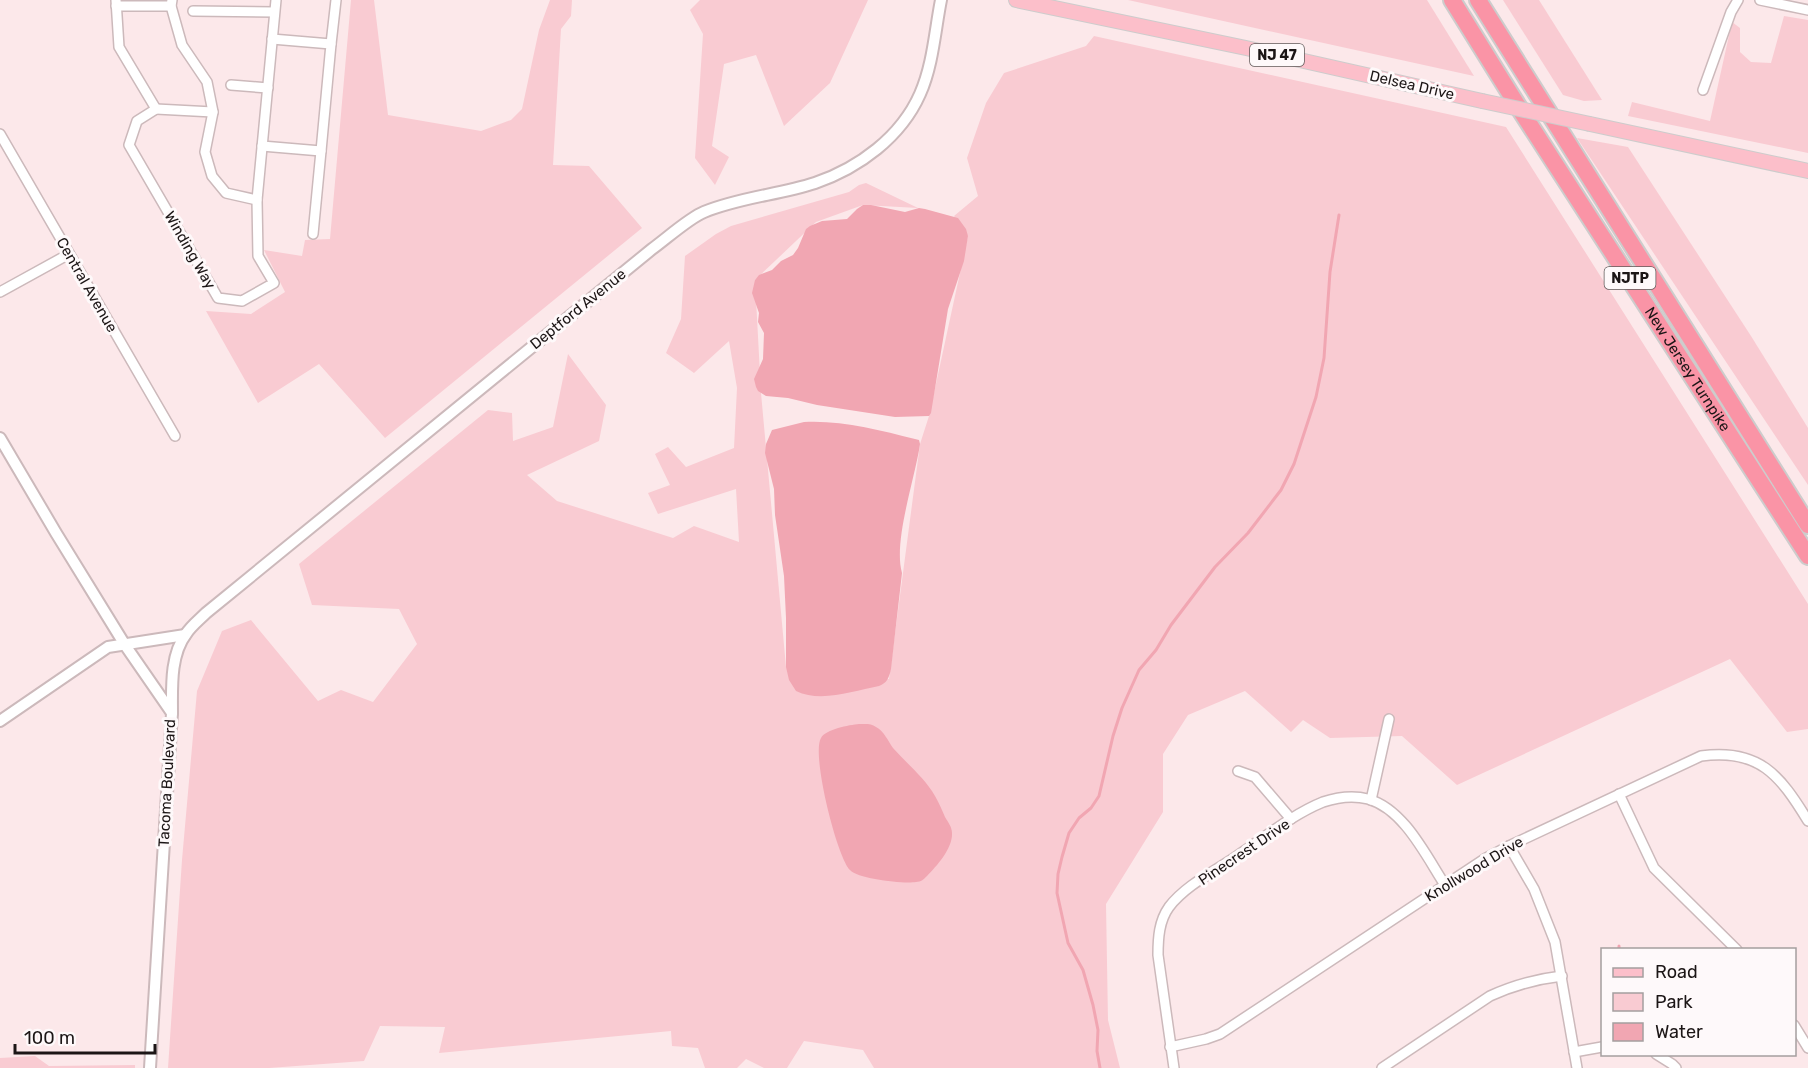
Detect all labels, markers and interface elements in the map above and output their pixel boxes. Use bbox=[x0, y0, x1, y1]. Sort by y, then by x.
road number: NJ 47 bbox=[1250, 44, 1304, 66]
street label: Delsea Drive bbox=[1368, 67, 1456, 103]
street label: Winding Way bbox=[160, 208, 220, 292]
street label: Central Avenue bbox=[53, 234, 121, 336]
street label: Deptford Avenue bbox=[526, 265, 630, 353]
road number: NJTP bbox=[1604, 267, 1656, 289]
street label: New Jersey Turnpike bbox=[1641, 304, 1734, 435]
street label: Tacoma Boulevard bbox=[155, 719, 179, 847]
street label: Pinecrest Drive bbox=[1195, 815, 1293, 889]
street label: Knollwood Drive bbox=[1421, 833, 1527, 905]
legend bbox=[1601, 948, 1796, 1056]
text: Road bbox=[1655, 961, 1698, 983]
text: Park bbox=[1655, 991, 1693, 1013]
scale bar bbox=[15, 1017, 154, 1055]
text: Water bbox=[1655, 1021, 1703, 1043]
text: 100 m bbox=[24, 1027, 75, 1049]

